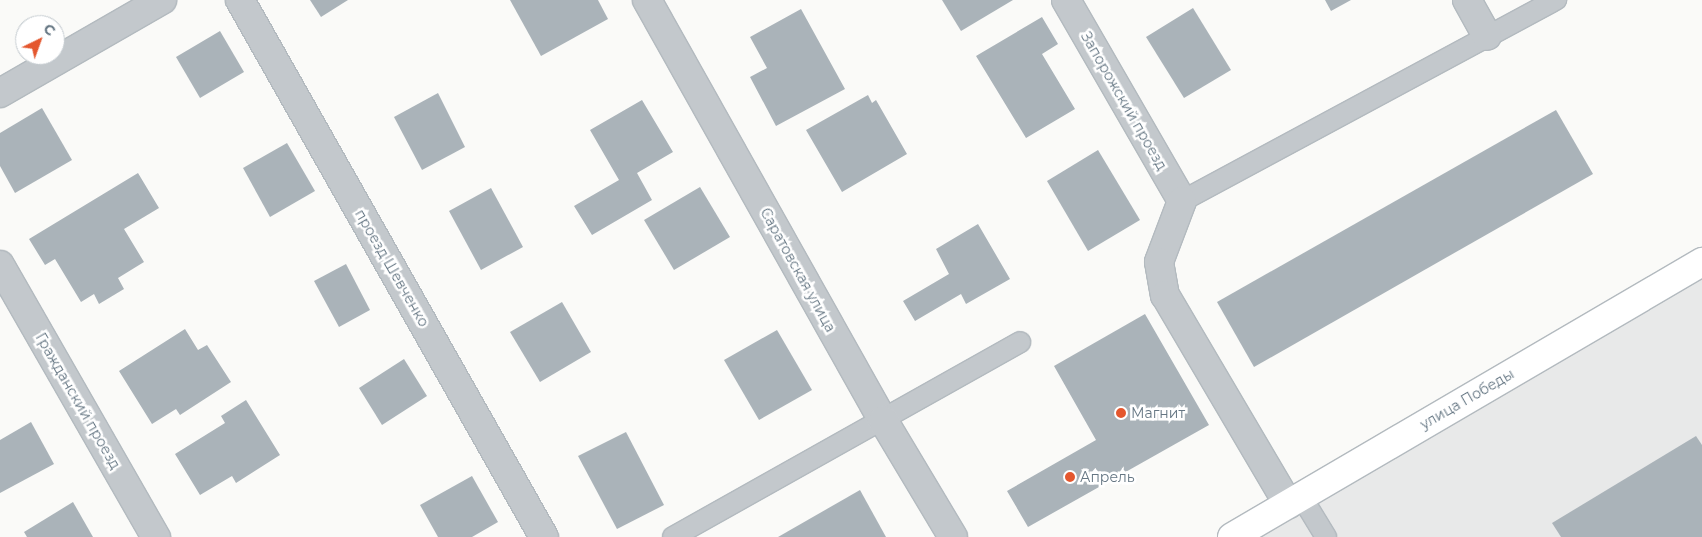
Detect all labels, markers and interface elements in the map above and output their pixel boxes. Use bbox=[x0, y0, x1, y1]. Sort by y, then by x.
north arrow bbox=[15, 15, 65, 65]
text: С bbox=[40, 19, 59, 40]
street label: Запорожский проезд bbox=[1077, 29, 1171, 173]
street label: Саратовская улица bbox=[757, 205, 839, 335]
street label: проезд Шевченко bbox=[352, 206, 432, 330]
street label: Гражданский проезд bbox=[32, 330, 124, 472]
street label: улица Победы bbox=[1417, 365, 1517, 433]
place label: Магнит bbox=[1131, 405, 1185, 421]
marker: Магнит bbox=[1115, 407, 1127, 419]
place label: Апрель bbox=[1080, 469, 1135, 485]
marker: Апрель bbox=[1064, 471, 1076, 483]

